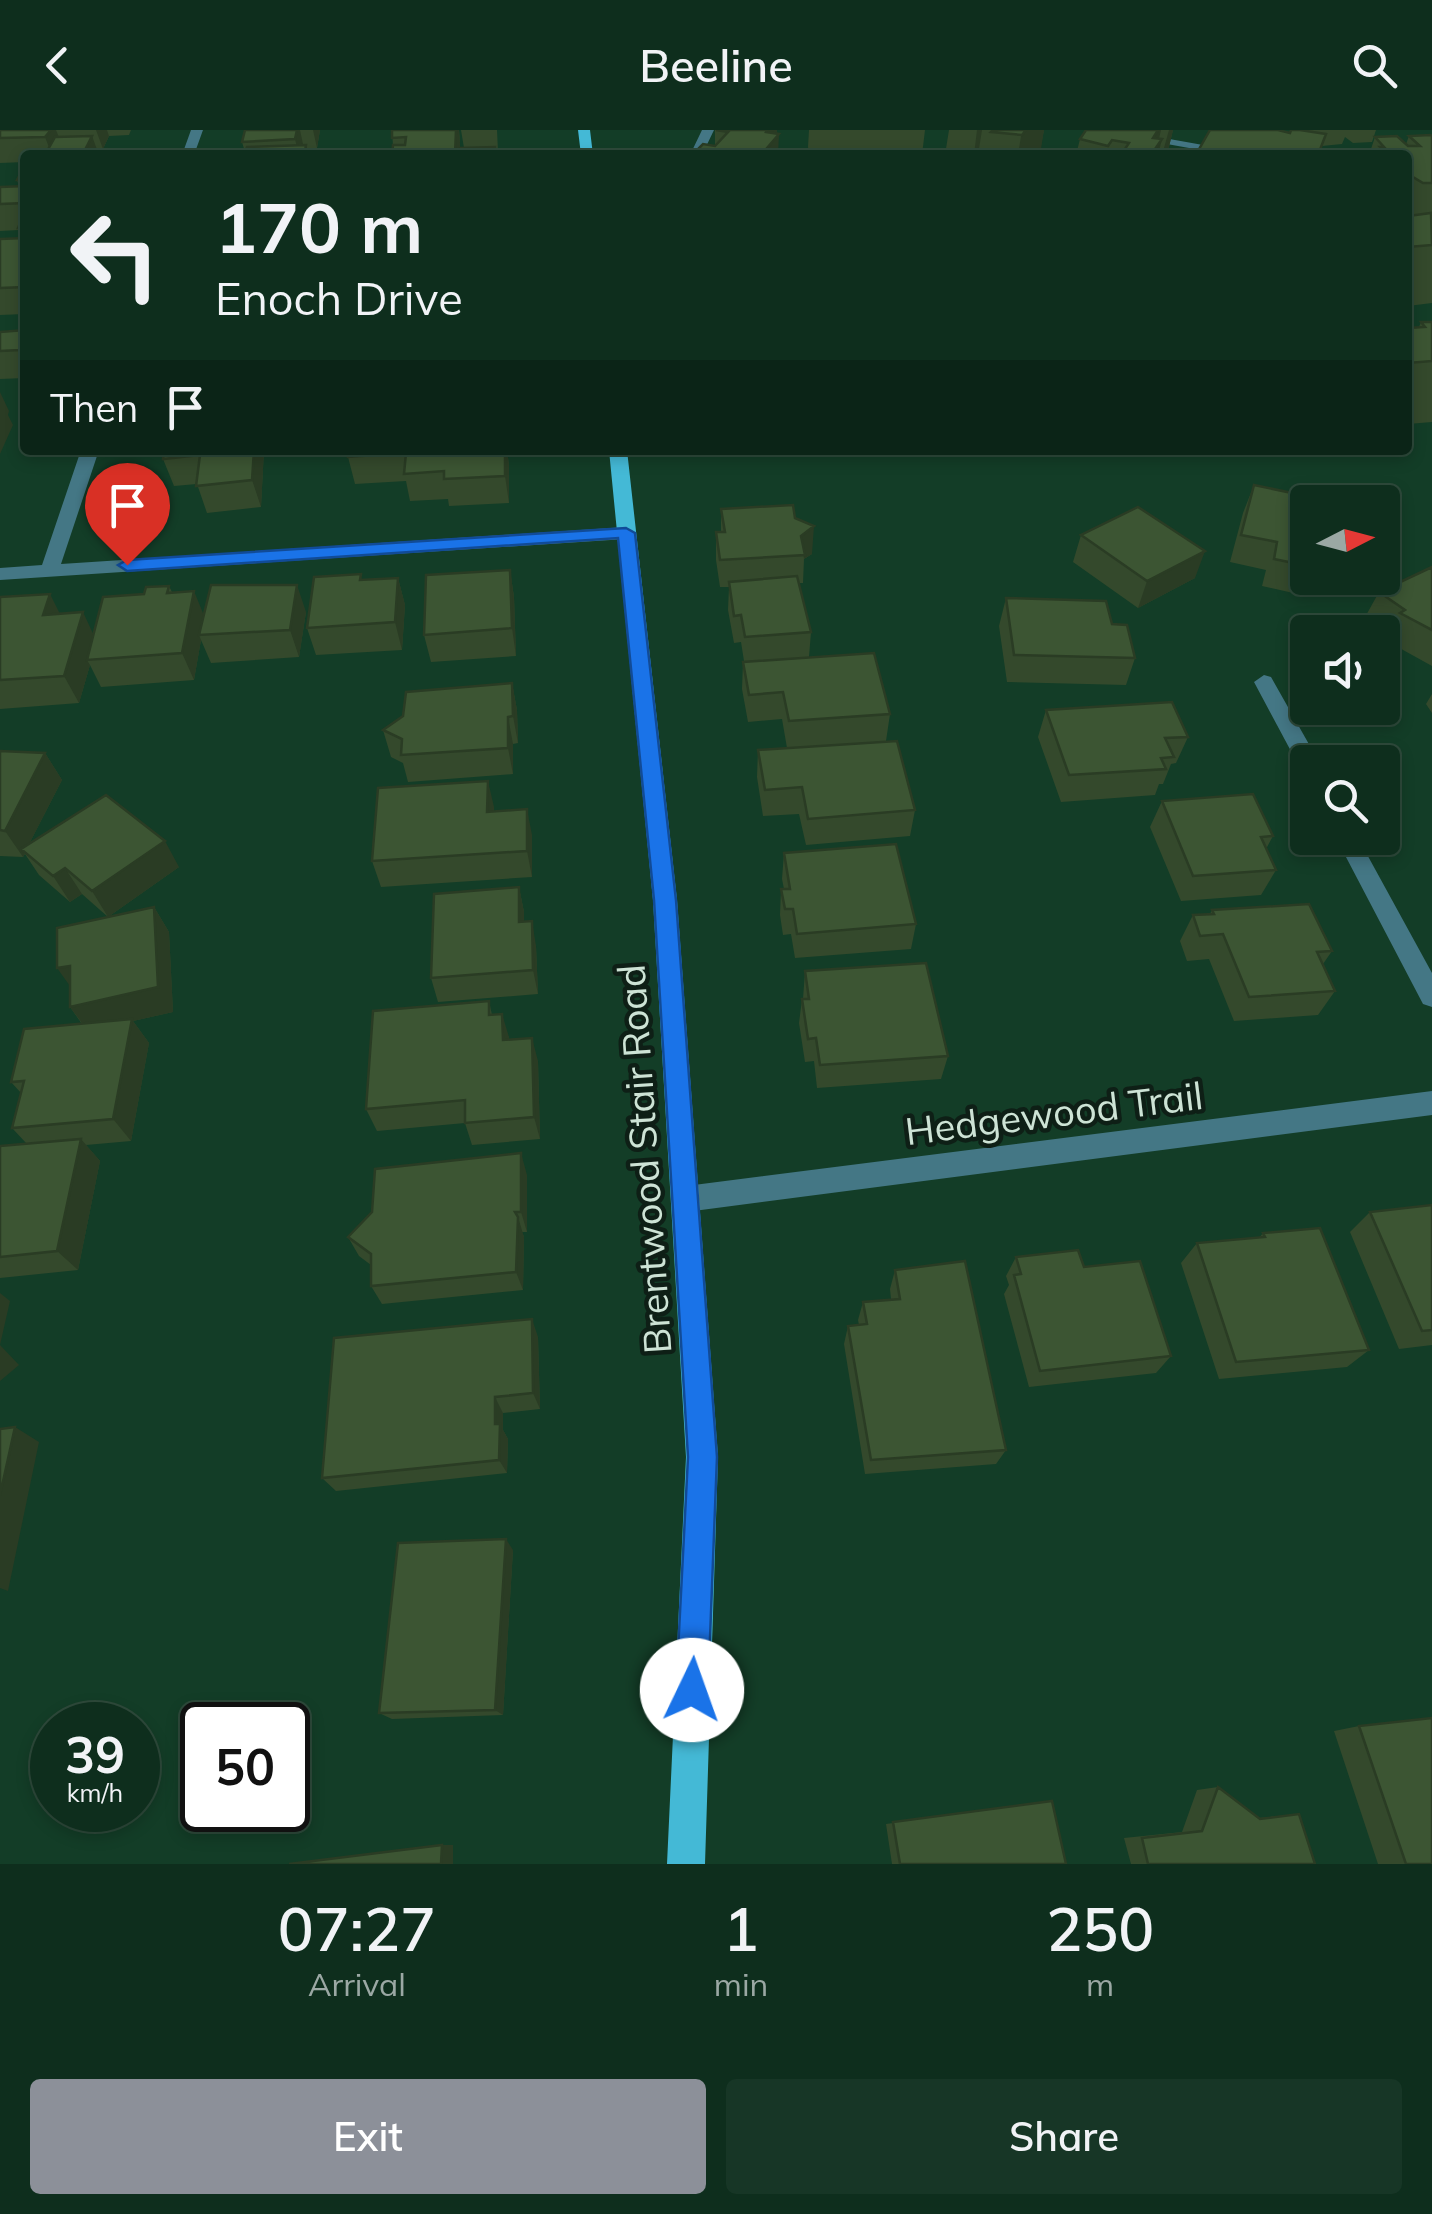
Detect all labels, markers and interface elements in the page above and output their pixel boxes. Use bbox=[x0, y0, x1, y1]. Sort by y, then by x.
text: Beeline bbox=[639, 37, 793, 93]
icon: back bbox=[30, 38, 85, 93]
icon: search bbox=[1347, 38, 1402, 93]
text: 170 m bbox=[215, 183, 423, 271]
icon: left bbox=[50, 190, 180, 320]
text: Enoch Drive bbox=[215, 270, 463, 326]
icon: arrive bbox=[158, 380, 213, 435]
text: Then bbox=[50, 384, 138, 432]
pin bbox=[85, 463, 170, 566]
icon: arrive bbox=[100, 478, 155, 533]
north arrow bbox=[1290, 485, 1400, 595]
map controls bbox=[1290, 485, 1400, 855]
button: sound bbox=[1290, 615, 1400, 725]
button: search bbox=[1290, 745, 1400, 855]
street label: Brentwood Stair Road bbox=[606, 963, 682, 1355]
street label: Hedgewood Trail bbox=[902, 1071, 1205, 1155]
position arrow bbox=[640, 1638, 744, 1742]
speed limit sign: 50 bbox=[180, 1702, 310, 1832]
text: 39 bbox=[65, 1723, 125, 1786]
text: km/h bbox=[67, 1777, 123, 1808]
text: 07:27 bbox=[278, 1891, 436, 1966]
text: 1 bbox=[723, 1891, 759, 1966]
text: 250 bbox=[1046, 1891, 1154, 1966]
text: Arrival bbox=[308, 1964, 406, 2004]
text: min bbox=[714, 1964, 768, 2004]
text: m bbox=[1086, 1964, 1114, 2004]
button: Exit bbox=[30, 2079, 706, 2194]
button: Share bbox=[726, 2079, 1402, 2194]

